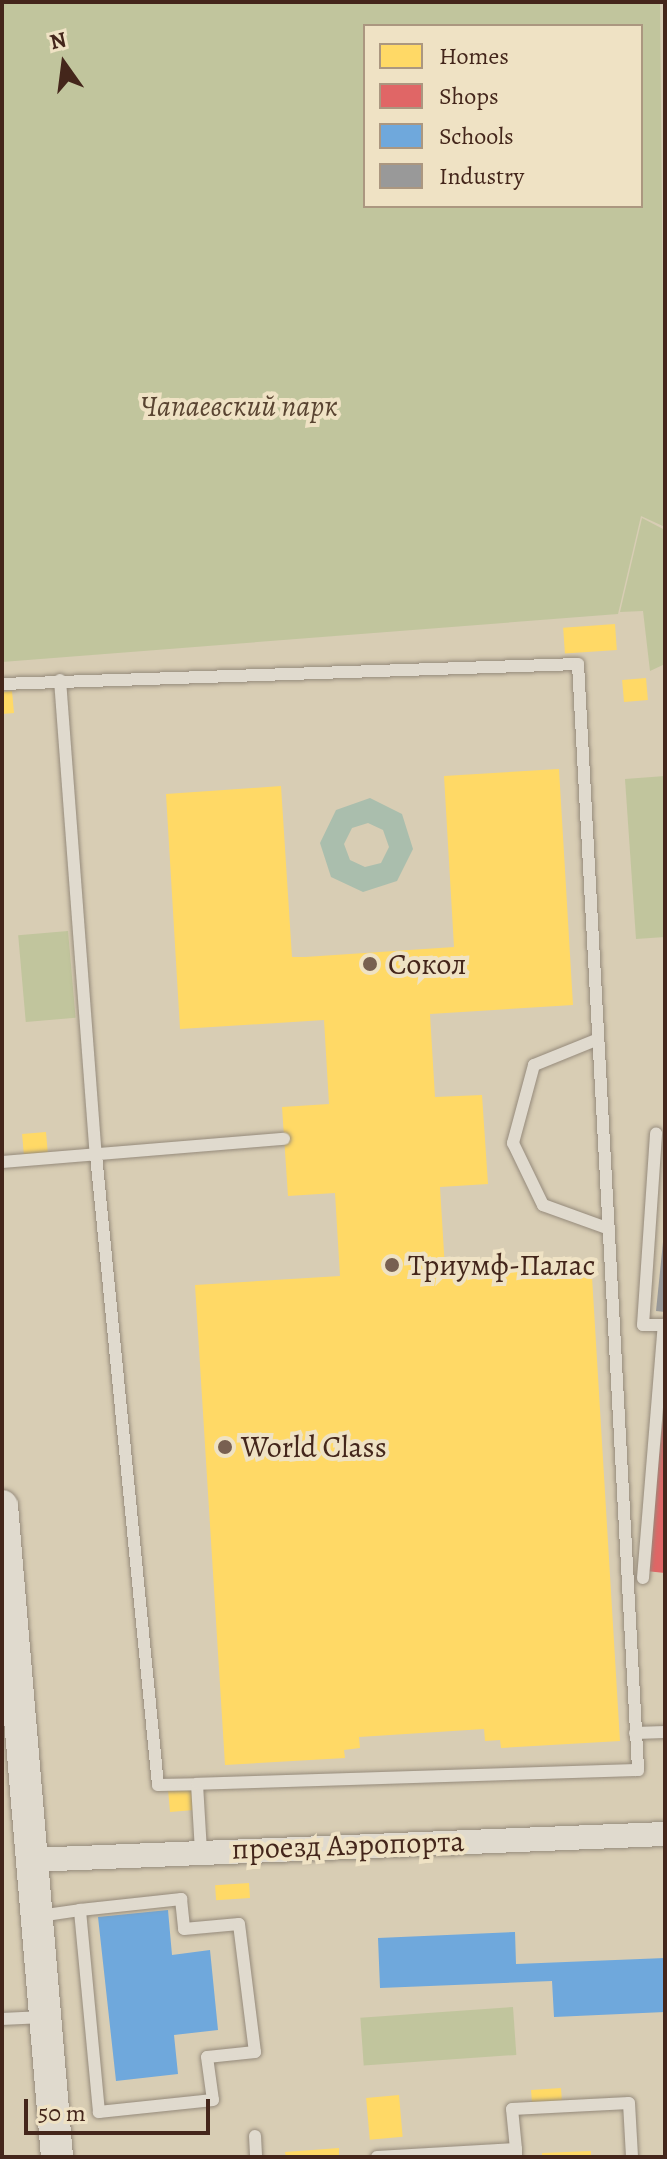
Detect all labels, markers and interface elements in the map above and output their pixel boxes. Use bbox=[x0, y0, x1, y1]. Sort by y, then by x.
north arrow bbox=[24, 24, 104, 104]
text: N bbox=[47, 24, 70, 57]
legend bbox=[363, 24, 643, 208]
text: Homes bbox=[439, 40, 509, 72]
text: Shops bbox=[439, 80, 499, 112]
text: Schools bbox=[439, 120, 514, 152]
text: Industry bbox=[439, 160, 524, 192]
park label: Чапаевский парк bbox=[140, 388, 338, 424]
place label: Сокол bbox=[388, 946, 466, 982]
marker: Сокол bbox=[359, 953, 381, 975]
place label: Триумф-Палас bbox=[408, 1247, 596, 1283]
marker: Триумф-Палас bbox=[383, 1256, 401, 1274]
place label: World Class bbox=[241, 1429, 387, 1465]
marker: World Class bbox=[216, 1438, 234, 1456]
street label: проезд Аэропорта bbox=[231, 1823, 465, 1867]
scale bar bbox=[28, 2083, 214, 2133]
text: 50 m bbox=[38, 2097, 86, 2129]

